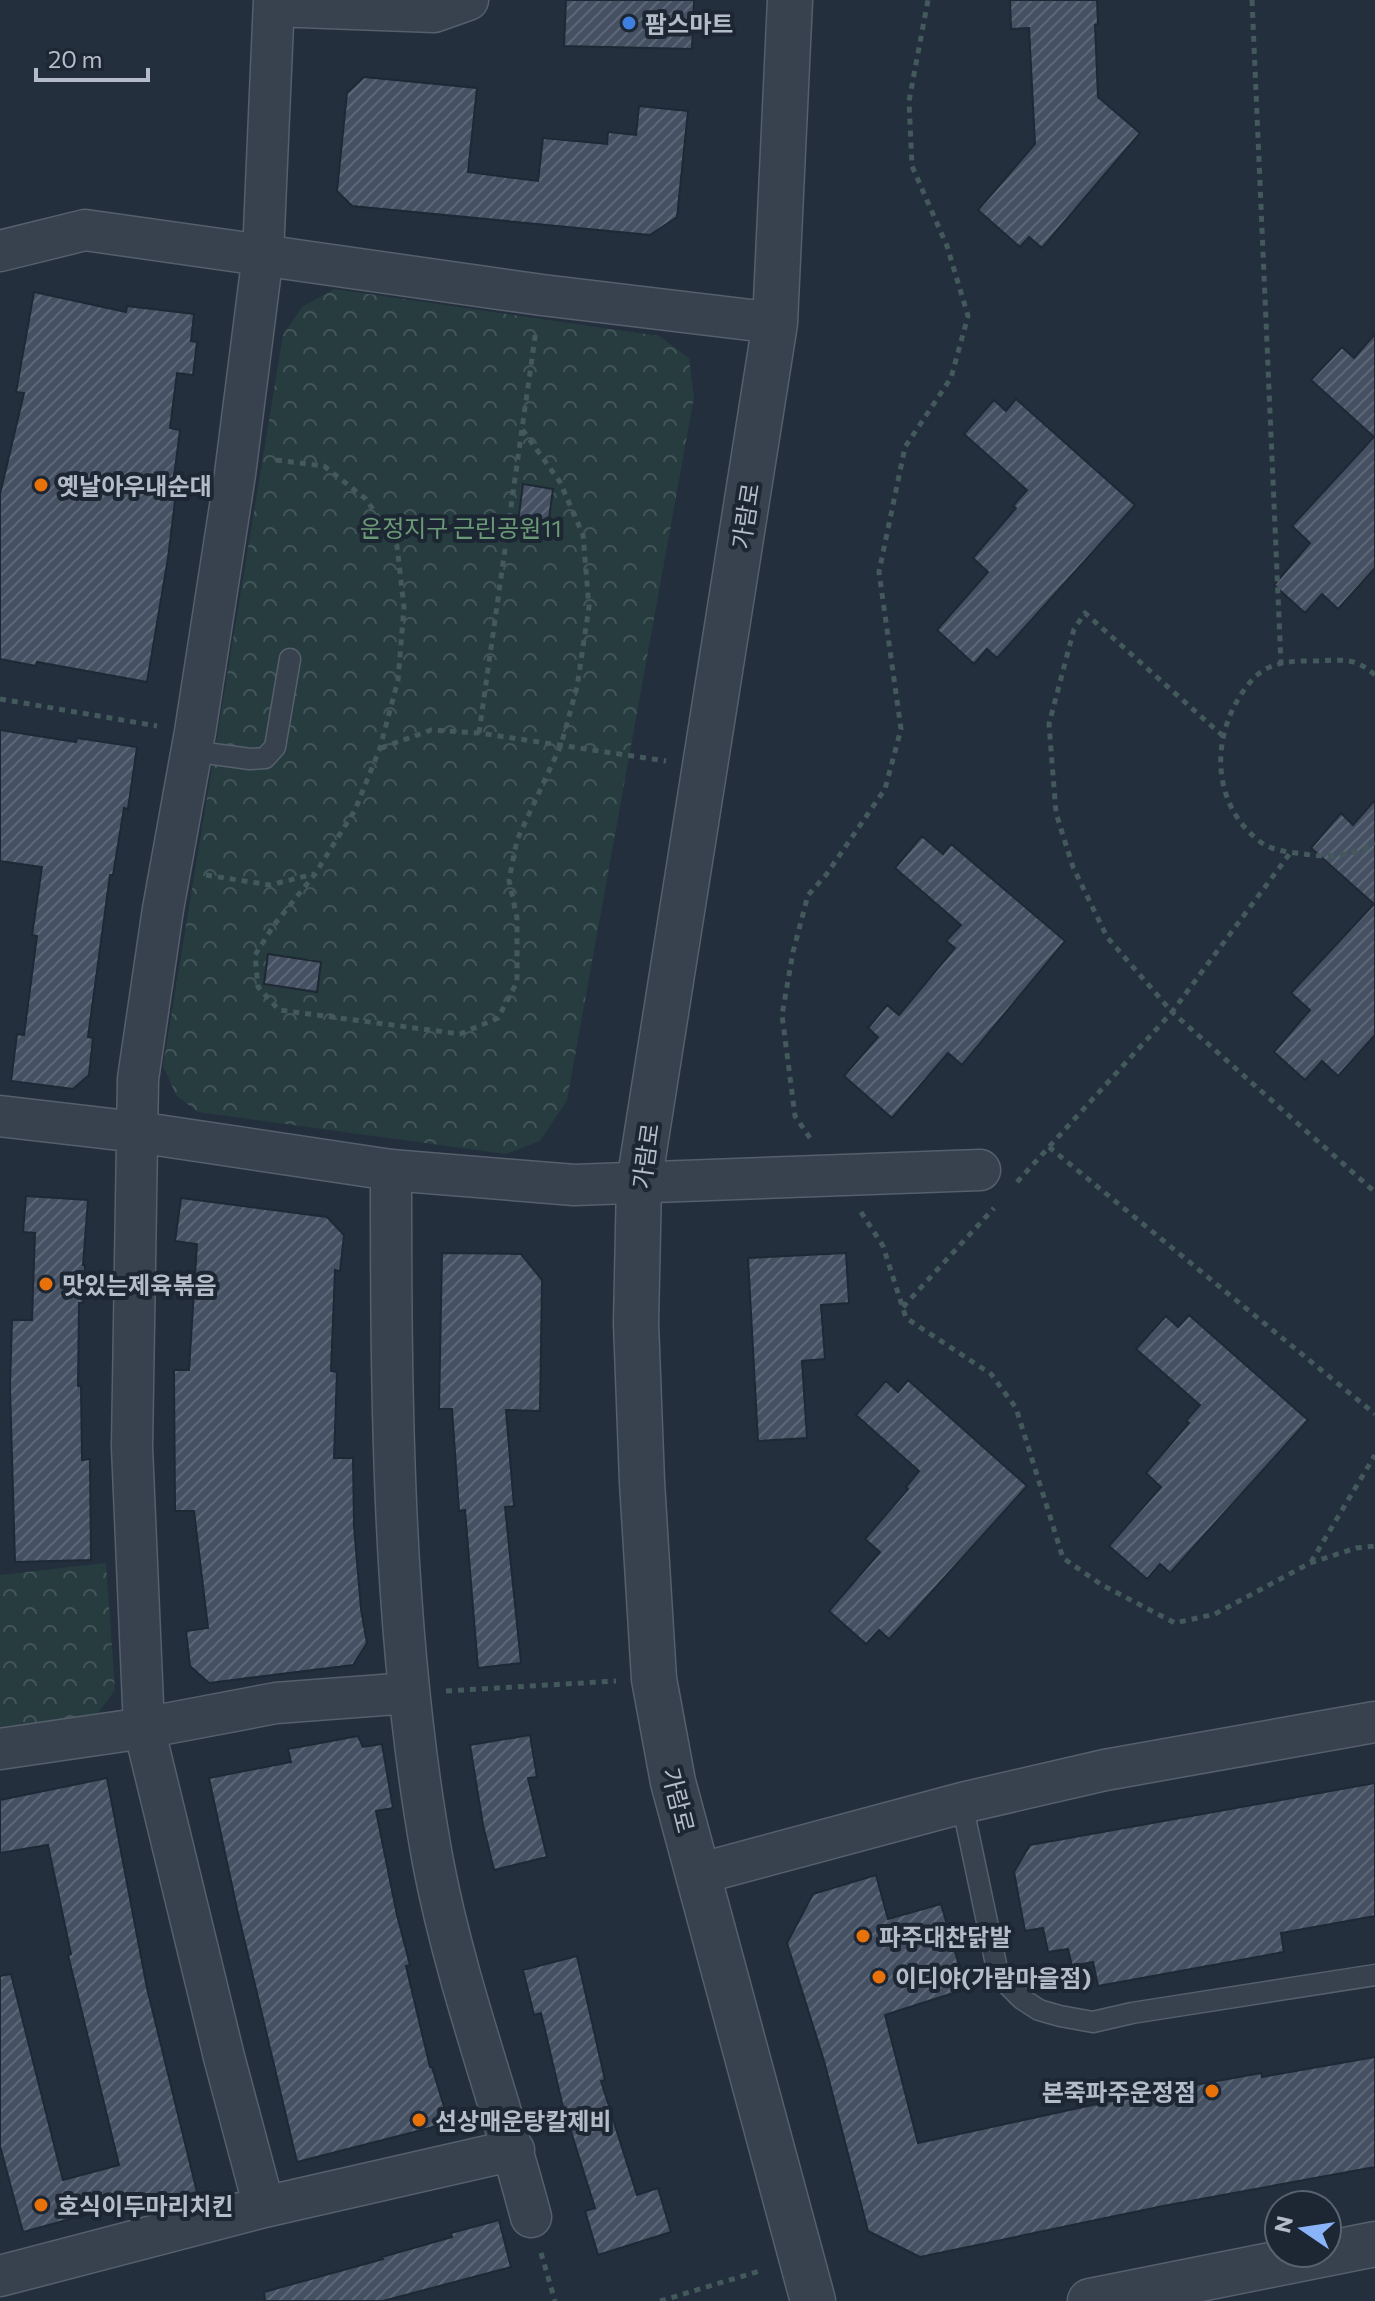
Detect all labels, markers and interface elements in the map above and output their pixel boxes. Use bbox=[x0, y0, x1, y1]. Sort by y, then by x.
place label: 팜스마트 bbox=[645, 9, 733, 38]
marker: 팜스마트 bbox=[620, 14, 638, 32]
scale bar bbox=[36, 32, 148, 82]
text: 20 m bbox=[48, 44, 102, 73]
place label: 옛날아우내순대 bbox=[57, 471, 212, 500]
marker: 옛날아우내순대 bbox=[32, 476, 50, 494]
street label: 가람로 bbox=[725, 481, 765, 551]
park label: 운정지구 근린공원11 bbox=[360, 513, 562, 542]
street label: 가람로 bbox=[626, 1121, 664, 1191]
place label: 맛있는제육볶음 bbox=[62, 1270, 217, 1299]
marker: 맛있는제육볶음 bbox=[37, 1275, 55, 1293]
street label: 가람로 bbox=[657, 1764, 701, 1836]
place label: 파주대찬닭발 bbox=[879, 1922, 1011, 1951]
marker: 파주대찬닭발 bbox=[854, 1927, 872, 1945]
place label: 이디야(가람마을점) bbox=[895, 1963, 1091, 1992]
marker: 이디야(가람마을점) bbox=[870, 1968, 888, 1986]
place label: 본죽파주운정점 bbox=[1041, 2077, 1196, 2106]
marker: 본죽파주운정점 bbox=[1203, 2082, 1221, 2100]
place label: 선상매운탕칼제비 bbox=[435, 2106, 612, 2135]
marker: 선상매운탕칼제비 bbox=[410, 2111, 428, 2129]
north arrow bbox=[1263, 2189, 1343, 2269]
place label: 호식이두마리치킨 bbox=[57, 2191, 234, 2220]
marker: 호식이두마리치킨 bbox=[32, 2196, 50, 2214]
text: N bbox=[1268, 2213, 1298, 2235]

